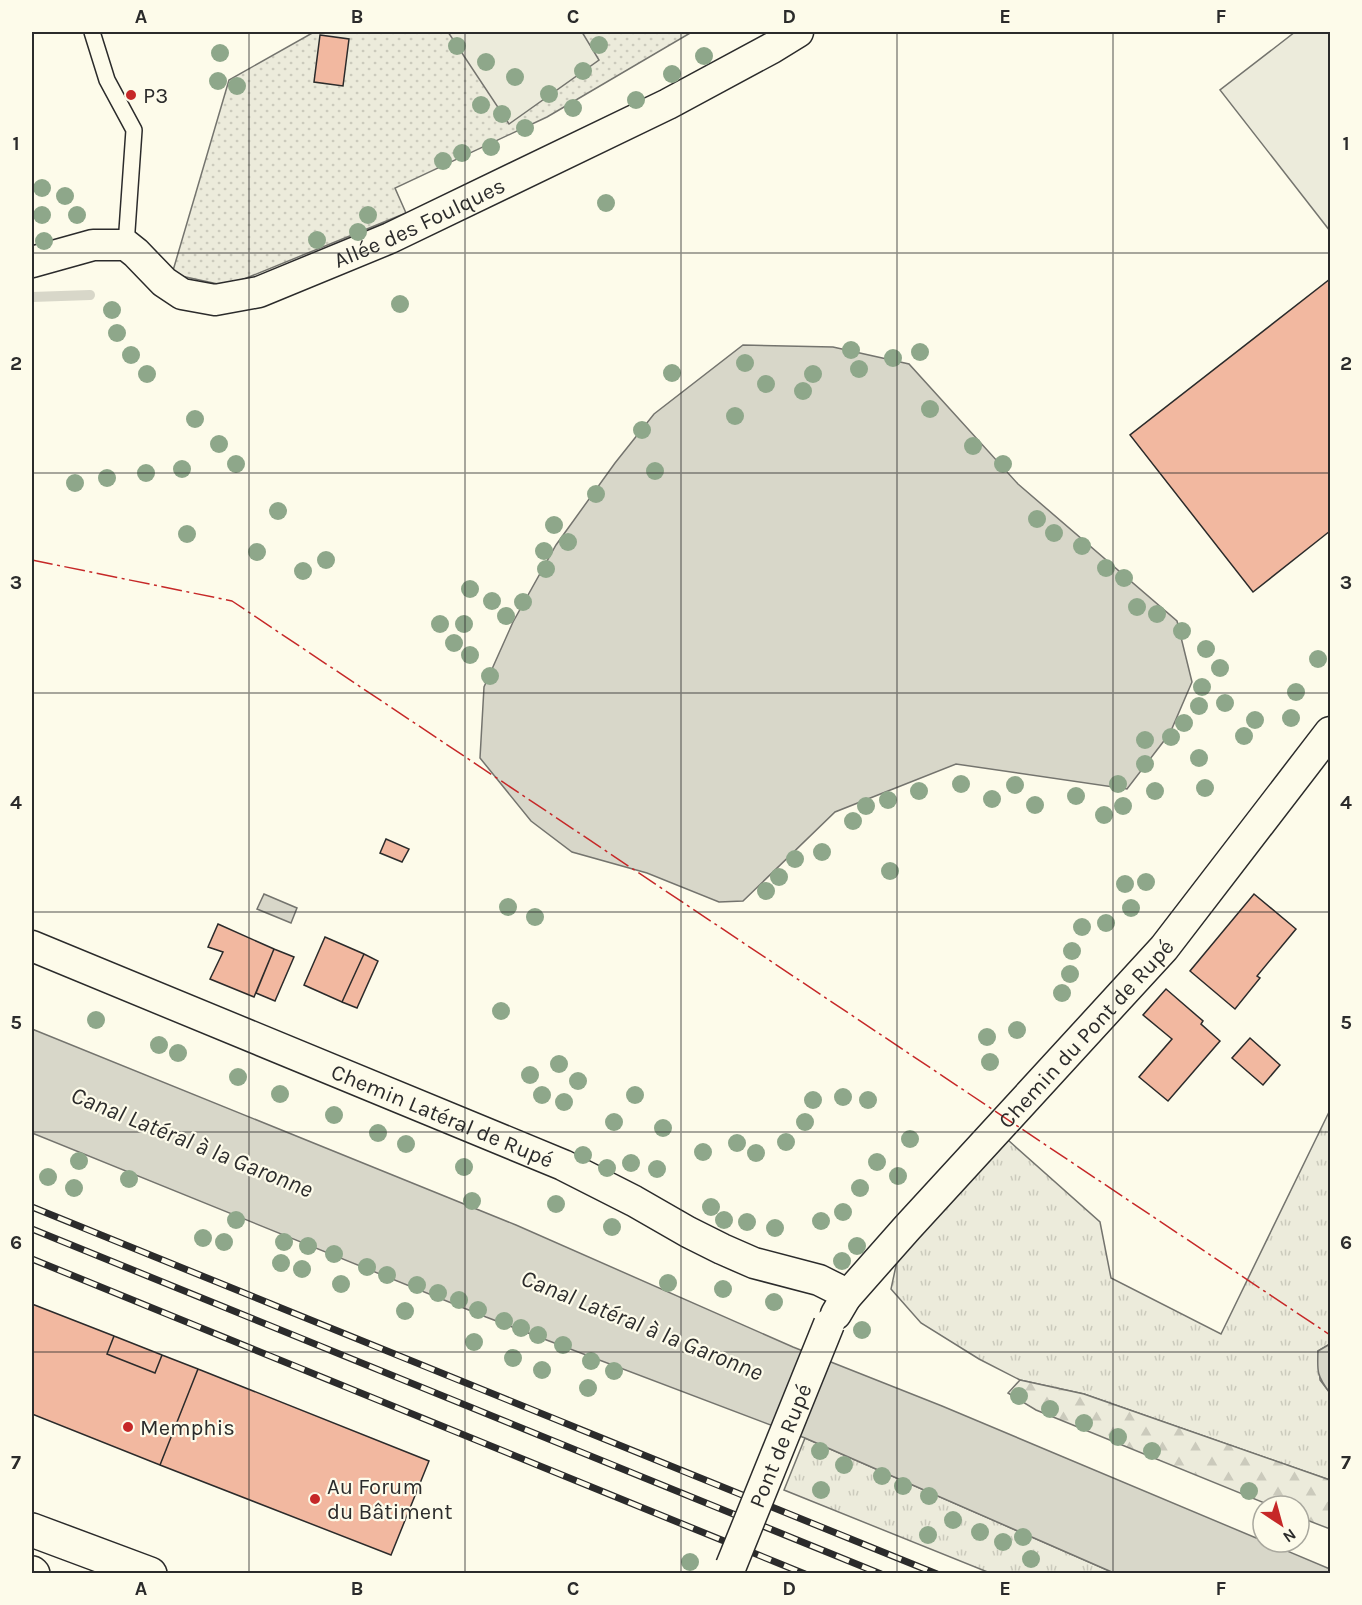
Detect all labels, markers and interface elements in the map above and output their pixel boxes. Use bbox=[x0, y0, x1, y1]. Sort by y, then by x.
text: A bbox=[135, 5, 148, 28]
text: B bbox=[351, 5, 363, 28]
text: C bbox=[567, 5, 579, 28]
text: D bbox=[782, 5, 796, 28]
text: E bbox=[999, 5, 1011, 28]
text: F bbox=[1216, 5, 1227, 28]
place label: P3 bbox=[143, 83, 168, 109]
marker: P3 bbox=[124, 88, 138, 102]
text: 1 bbox=[12, 132, 20, 155]
text: 1 bbox=[1342, 132, 1350, 155]
street label: Allée des Foulques bbox=[330, 173, 509, 274]
text: 2 bbox=[10, 352, 22, 375]
text: 2 bbox=[1340, 352, 1352, 375]
text: 3 bbox=[10, 571, 22, 594]
text: 3 bbox=[1340, 571, 1352, 594]
text: 4 bbox=[10, 791, 22, 814]
text: 4 bbox=[1340, 791, 1352, 814]
street label: Chemin du Pont de Rupé bbox=[993, 935, 1180, 1134]
text: 5 bbox=[10, 1011, 22, 1034]
text: 5 bbox=[1340, 1011, 1352, 1034]
street label: Chemin Latéral de Rupé bbox=[327, 1059, 557, 1174]
water label: Canal Latéral à la Garonne bbox=[67, 1081, 317, 1203]
text: 6 bbox=[10, 1231, 22, 1254]
text: 6 bbox=[1340, 1231, 1352, 1254]
water label: Canal Latéral à la Garonne bbox=[517, 1264, 767, 1386]
street label: Pont de Rupé bbox=[744, 1380, 817, 1512]
place label: Memphis bbox=[140, 1415, 235, 1441]
marker: Memphis bbox=[121, 1420, 135, 1434]
text: 7 bbox=[11, 1451, 21, 1474]
text: 7 bbox=[1341, 1451, 1351, 1474]
place label: Au Forum du Bâtiment bbox=[327, 1474, 453, 1525]
marker: Au Forum du Bâtiment bbox=[308, 1492, 322, 1506]
north arrow bbox=[1251, 1494, 1311, 1554]
text: N bbox=[1279, 1525, 1300, 1547]
text: A bbox=[135, 1577, 148, 1600]
text: B bbox=[351, 1577, 363, 1600]
text: C bbox=[567, 1577, 579, 1600]
text: D bbox=[782, 1577, 796, 1600]
text: E bbox=[999, 1577, 1011, 1600]
text: F bbox=[1216, 1577, 1227, 1600]

